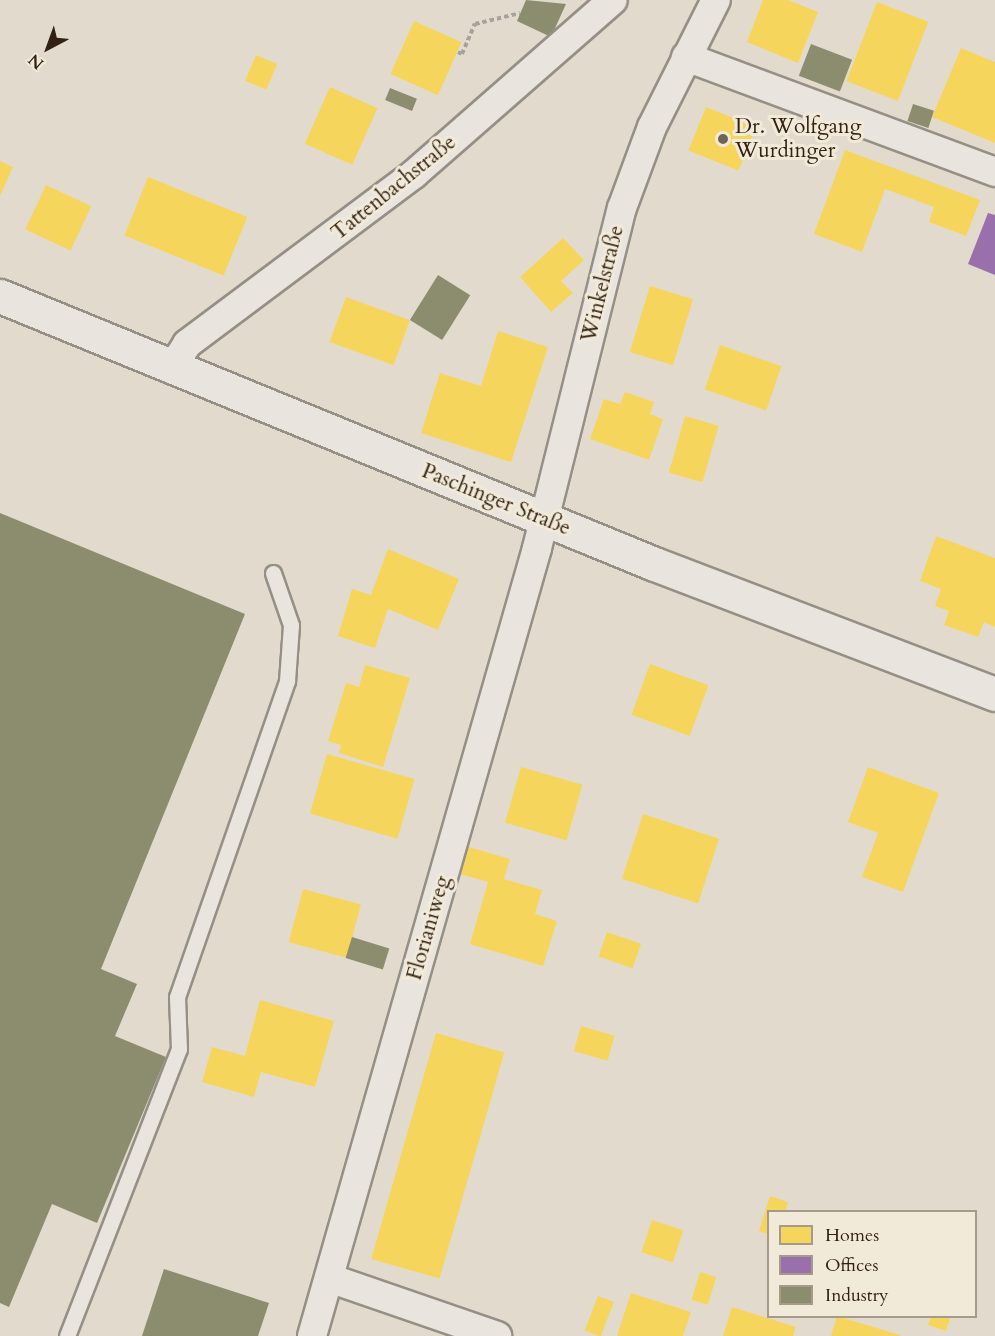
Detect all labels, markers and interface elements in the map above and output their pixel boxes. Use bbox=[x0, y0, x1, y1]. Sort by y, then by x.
north arrow bbox=[18, 18, 78, 78]
text: N bbox=[24, 49, 49, 74]
place label: Dr. Wolfgang Wurdinger bbox=[735, 114, 862, 164]
street label: Tattenbachstraße bbox=[327, 130, 461, 246]
marker: Dr. Wolfgang Wurdinger bbox=[716, 132, 730, 146]
street label: Winkelstraße bbox=[576, 223, 630, 345]
street label: Paschinger Straße bbox=[418, 459, 574, 541]
street label: Florianiweg bbox=[402, 873, 456, 983]
legend bbox=[767, 1210, 977, 1318]
text: Homes bbox=[825, 1223, 879, 1248]
text: Offices bbox=[825, 1253, 879, 1278]
text: Industry bbox=[825, 1283, 889, 1308]

